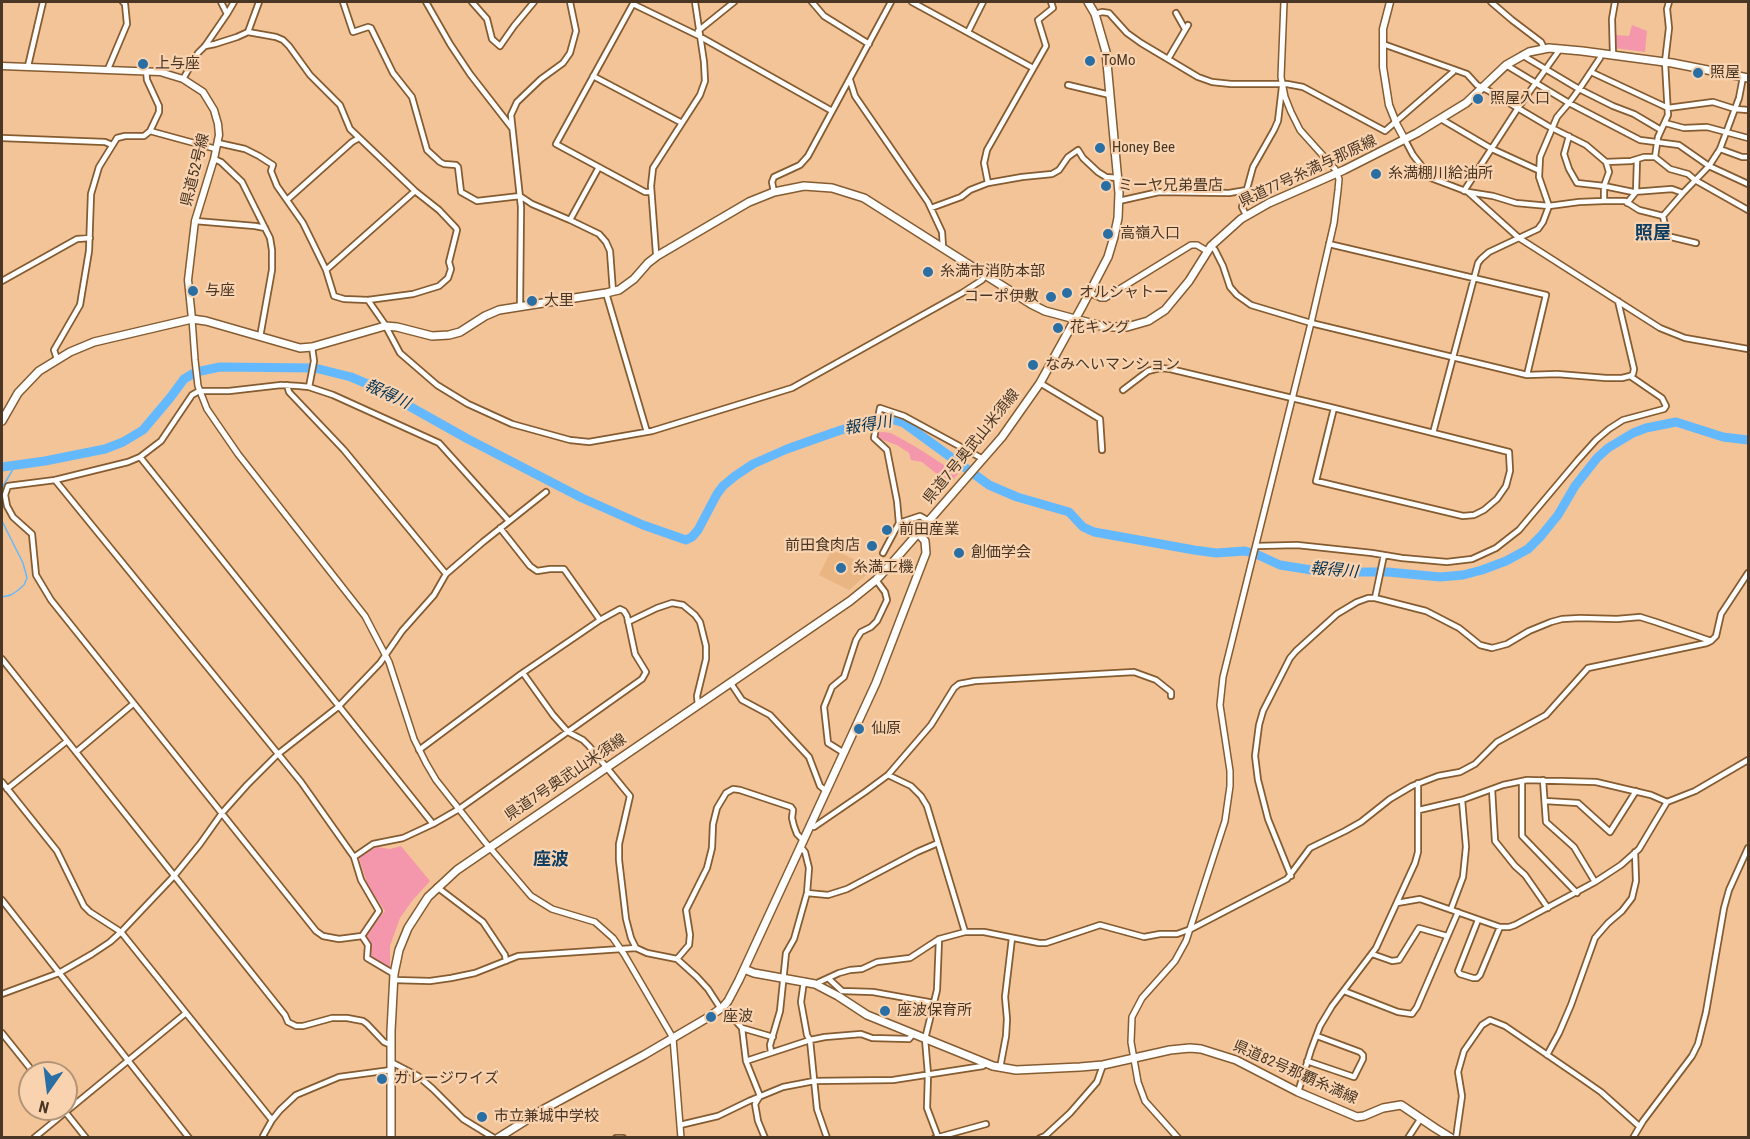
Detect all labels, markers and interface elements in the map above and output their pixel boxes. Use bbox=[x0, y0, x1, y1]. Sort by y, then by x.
place label: ToMo bbox=[1102, 52, 1135, 70]
marker: ToMo bbox=[1083, 54, 1097, 68]
place label: 上与座 bbox=[155, 55, 200, 73]
marker: 上与座 bbox=[136, 57, 150, 71]
place label: 照屋 bbox=[1710, 64, 1740, 82]
marker: 照屋 bbox=[1691, 66, 1705, 80]
place label: 照屋入口 bbox=[1490, 90, 1550, 108]
marker: 照屋入口 bbox=[1471, 92, 1485, 106]
street label: 県道52号線 bbox=[178, 132, 214, 208]
street label: 県道77号糸満与那原線 bbox=[1236, 132, 1380, 212]
place label: Honey Bee bbox=[1112, 139, 1175, 157]
marker: Honey Bee bbox=[1093, 141, 1107, 155]
place label: 糸満棚川給油所 bbox=[1388, 165, 1493, 183]
marker: 糸満棚川給油所 bbox=[1369, 167, 1383, 181]
place label: ミーヤ兄弟畳店 bbox=[1118, 177, 1223, 195]
marker: ミーヤ兄弟畳店 bbox=[1099, 179, 1113, 193]
district label: 照屋 bbox=[1635, 223, 1671, 245]
place label: 高嶺入口 bbox=[1120, 225, 1180, 243]
marker: 高嶺入口 bbox=[1101, 227, 1115, 241]
place label: 糸満市消防本部 bbox=[940, 263, 1045, 281]
marker: 糸満市消防本部 bbox=[921, 265, 935, 279]
place label: 与座 bbox=[205, 282, 235, 300]
marker: 与座 bbox=[186, 284, 200, 298]
place label: オルシャトー bbox=[1079, 284, 1169, 302]
marker: オルシャトー bbox=[1060, 286, 1074, 300]
place label: コーポ伊敷 bbox=[964, 288, 1039, 306]
marker: コーポ伊敷 bbox=[1044, 290, 1058, 304]
place label: 大里 bbox=[544, 292, 574, 310]
marker: 大里 bbox=[525, 294, 539, 308]
place label: 花キング bbox=[1070, 319, 1130, 337]
marker: 花キング bbox=[1051, 321, 1065, 335]
place label: なみへいマンション bbox=[1045, 356, 1180, 374]
marker: なみへいマンション bbox=[1026, 358, 1040, 372]
water label: 報得川 bbox=[361, 376, 413, 414]
street label: 県道7号奥武山米須線 bbox=[920, 386, 1024, 508]
water label: 報得川 bbox=[843, 413, 893, 439]
place label: 前田産業 bbox=[899, 521, 959, 539]
marker: 前田産業 bbox=[880, 523, 894, 537]
place label: 前田食肉店 bbox=[785, 537, 860, 555]
marker: 前田食肉店 bbox=[865, 539, 879, 553]
place label: 創価学会 bbox=[971, 544, 1031, 562]
marker: 創価学会 bbox=[952, 546, 966, 560]
place label: 糸満工機 bbox=[853, 559, 913, 577]
water label: 報得川 bbox=[1309, 559, 1359, 583]
marker: 糸満工機 bbox=[834, 561, 848, 575]
place label: 仙原 bbox=[871, 720, 901, 738]
marker: 仙原 bbox=[852, 722, 866, 736]
street label: 県道7号奥武山米須線 bbox=[502, 731, 630, 825]
district label: 座波 bbox=[533, 849, 569, 871]
place label: 座波保育所 bbox=[897, 1002, 972, 1020]
marker: 座波保育所 bbox=[878, 1004, 892, 1018]
place label: 座波 bbox=[723, 1008, 753, 1026]
marker: 座波 bbox=[704, 1010, 718, 1024]
street label: 県道82号那覇糸満線 bbox=[1230, 1037, 1360, 1109]
north arrow bbox=[18, 1061, 78, 1121]
place label: ガレージワイズ bbox=[394, 1070, 499, 1088]
marker: ガレージワイズ bbox=[375, 1072, 389, 1086]
text: N bbox=[37, 1097, 51, 1117]
place label: 市立兼城中学校 bbox=[494, 1108, 599, 1126]
marker: 市立兼城中学校 bbox=[475, 1110, 489, 1124]

